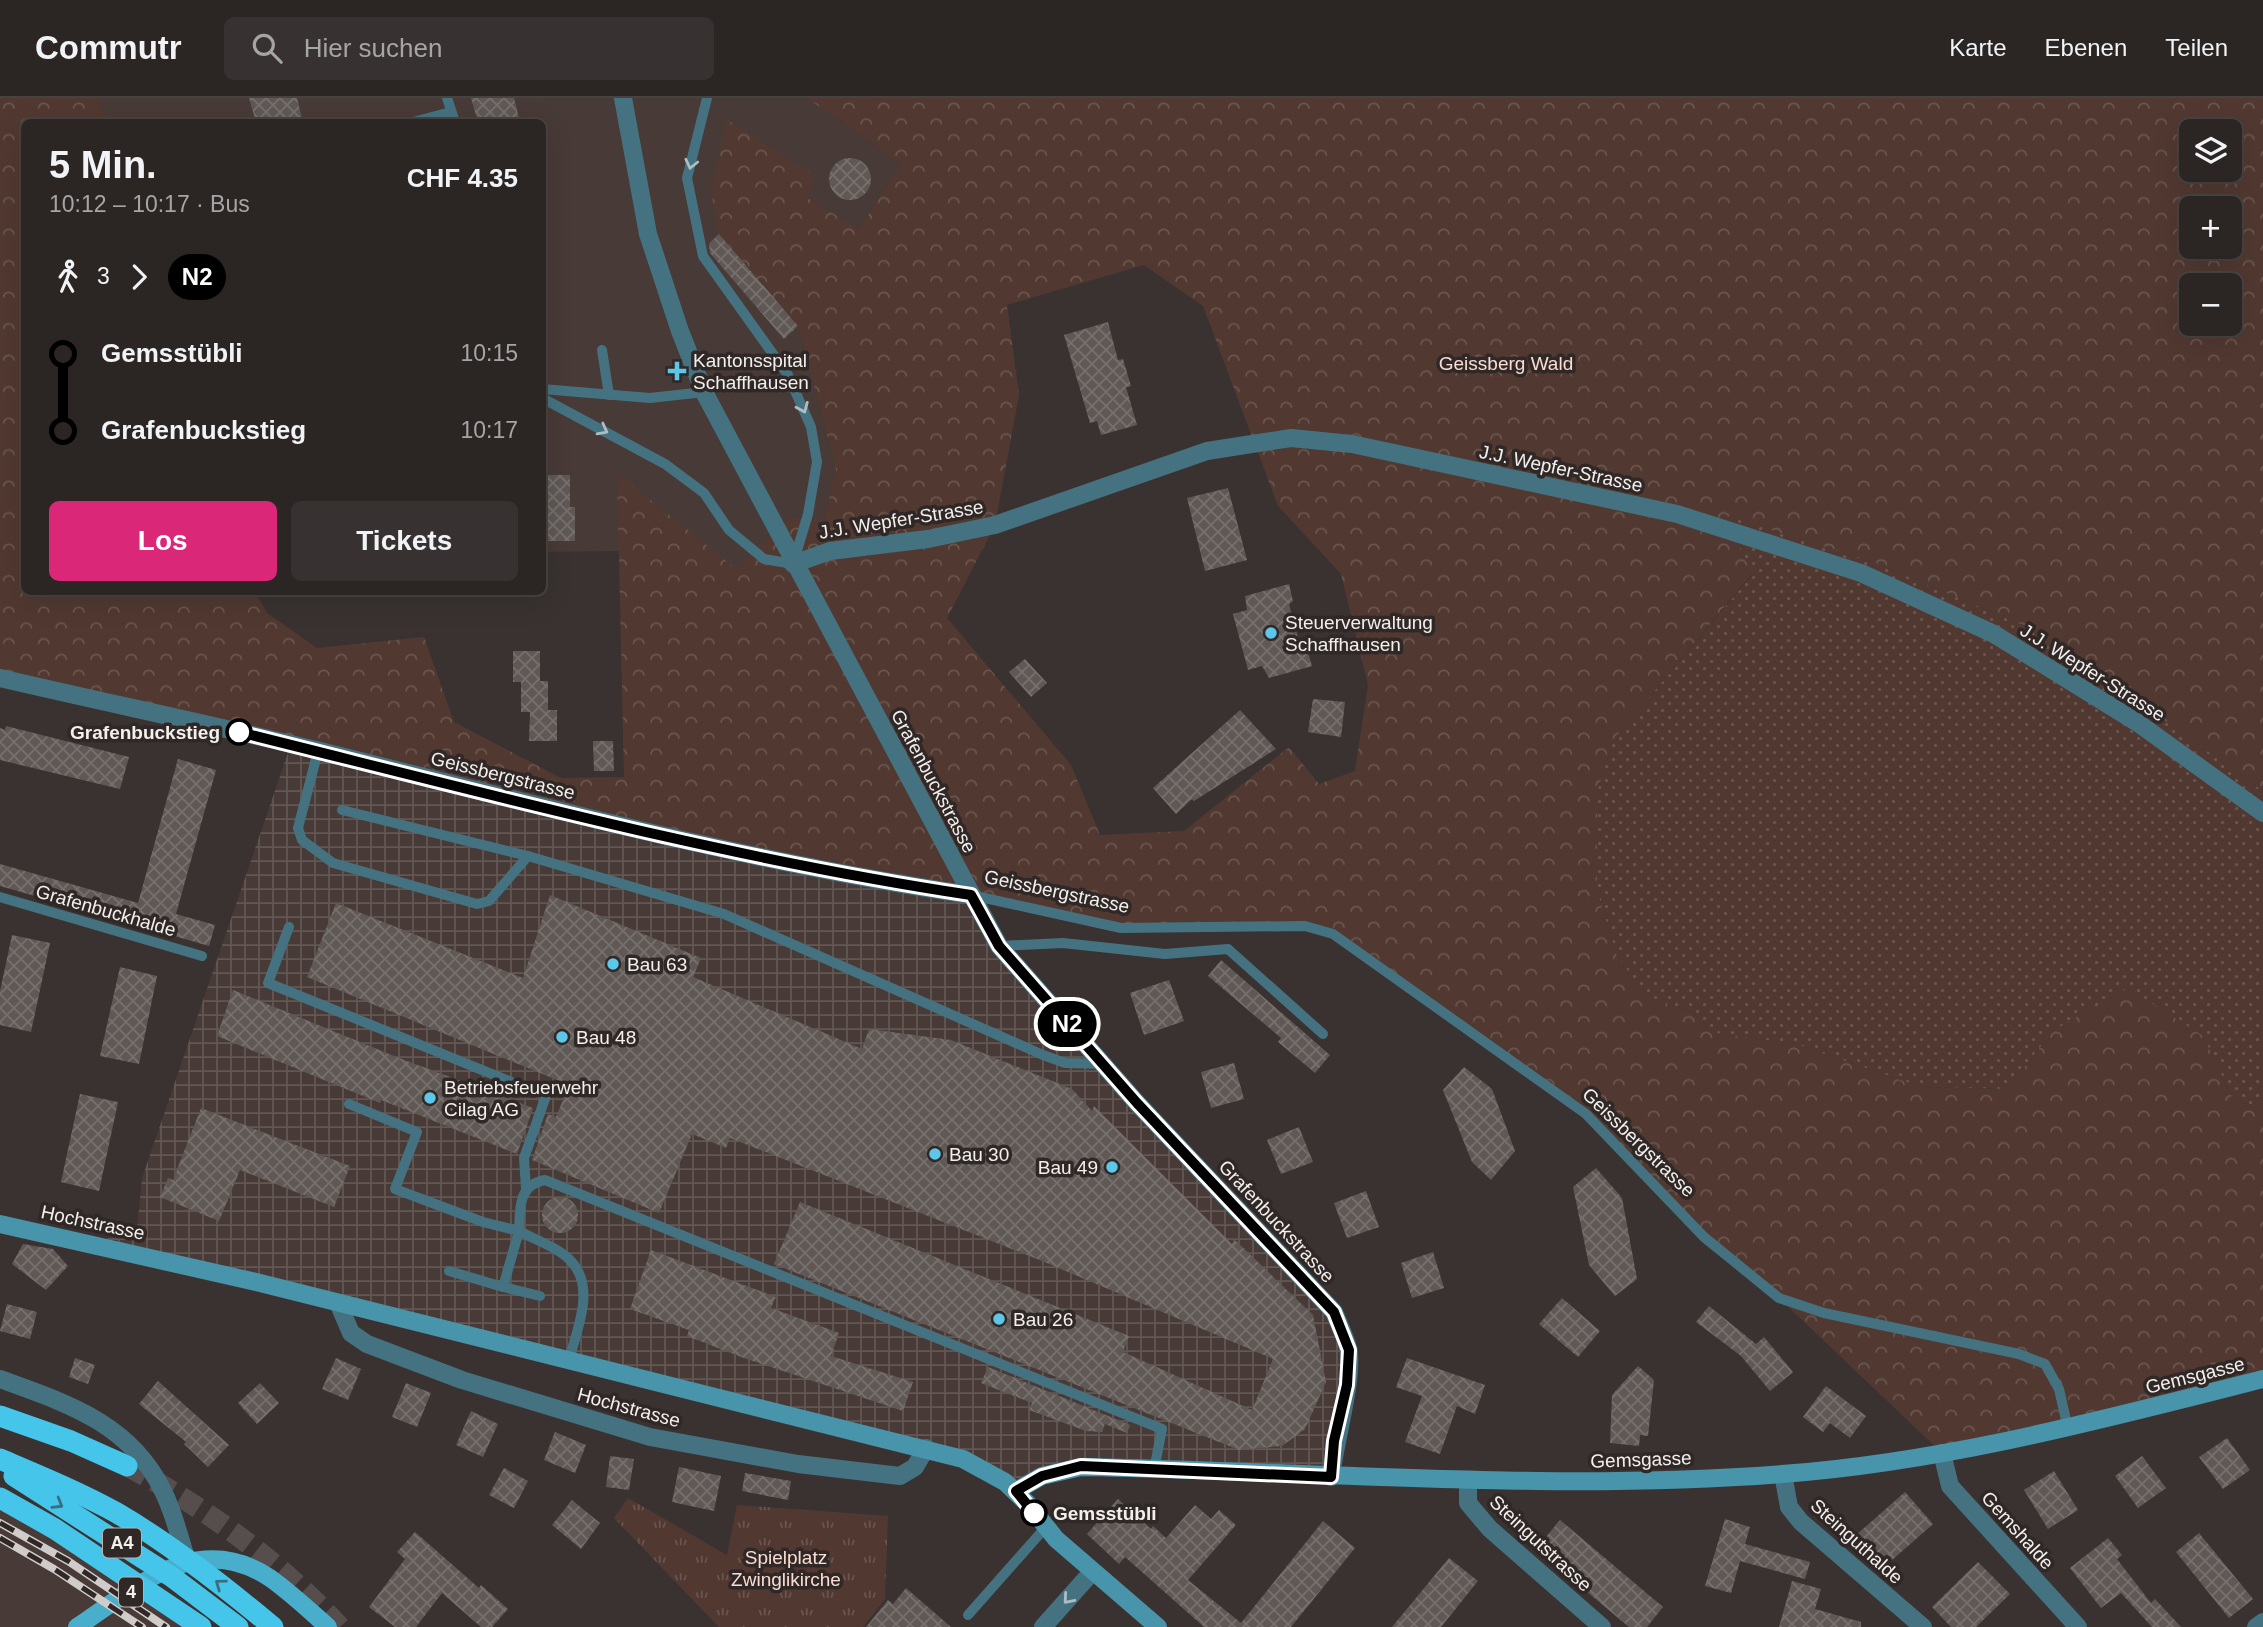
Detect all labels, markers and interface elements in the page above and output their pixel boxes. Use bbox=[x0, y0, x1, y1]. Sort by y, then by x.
search box bbox=[224, 17, 714, 80]
text: Commutr bbox=[35, 29, 182, 66]
icon: search bbox=[248, 29, 286, 67]
text: Hier suchen bbox=[304, 33, 442, 63]
text: Karte bbox=[1949, 34, 2007, 61]
text: Ebenen bbox=[2045, 34, 2127, 61]
text: Teilen bbox=[2165, 34, 2228, 61]
map controls bbox=[2179, 119, 2242, 336]
button: layers bbox=[2179, 119, 2242, 182]
text: 5 Min. bbox=[49, 144, 157, 186]
one-way arrow bbox=[685, 158, 699, 170]
text: CHF 4.35 bbox=[407, 163, 518, 193]
text: 10:12 – 10:17 · Bus bbox=[49, 191, 250, 217]
button: + bbox=[2179, 196, 2242, 259]
icon: walk bbox=[49, 258, 87, 296]
icon: forward bbox=[120, 258, 158, 296]
text: 3 bbox=[97, 263, 110, 289]
text: N2 bbox=[182, 263, 212, 290]
button: − bbox=[2179, 273, 2242, 336]
text: Gemsstübli bbox=[101, 338, 243, 368]
text: 10:15 bbox=[460, 340, 518, 366]
place label: Kantonsspital Schaffhausen bbox=[693, 350, 809, 393]
park label: Geissberg Wald bbox=[1439, 353, 1573, 374]
marker: Kantonsspital Schaffhausen bbox=[667, 361, 687, 381]
one-way arrow bbox=[795, 401, 809, 414]
text: Grafenbuckstieg bbox=[101, 415, 306, 445]
text: 10:17 bbox=[460, 417, 518, 443]
one-way arrow bbox=[595, 422, 608, 436]
street label: J.J. Wepfer-Strasse bbox=[1477, 441, 1645, 496]
street label: J.J. Wepfer-Strasse bbox=[817, 496, 985, 543]
button: Los bbox=[49, 501, 277, 581]
button: Tickets bbox=[291, 501, 518, 581]
place label: Steuerverwaltung Schaffhausen bbox=[1285, 612, 1433, 655]
street label: J.J. Wepfer-Strasse bbox=[2017, 619, 2169, 725]
marker: Steuerverwaltung Schaffhausen bbox=[1263, 625, 1279, 641]
street label: Grafenbuckstrasse bbox=[887, 706, 980, 857]
marker: Grafenbuckstieg bbox=[226, 719, 252, 745]
place label: Grafenbuckstieg bbox=[70, 722, 220, 743]
street label: Geissbergstrasse bbox=[429, 747, 577, 804]
street label: Geissbergstrasse bbox=[982, 866, 1131, 917]
street label: Grafenbuckhalde bbox=[33, 880, 178, 941]
place label: Bau 63 bbox=[627, 954, 687, 975]
marker: Bau 63 bbox=[605, 956, 621, 972]
line badge: N2 bbox=[1036, 1001, 1098, 1047]
text: N2 bbox=[1052, 1010, 1082, 1037]
place label: Bau 48 bbox=[576, 1027, 636, 1048]
marker: Bau 48 bbox=[554, 1029, 570, 1045]
place label: Betriebsfeuerwehr Cilag AG bbox=[444, 1077, 599, 1120]
street label: Geissbergstrasse bbox=[1578, 1083, 1699, 1201]
marker: Betriebsfeuerwehr Cilag AG bbox=[422, 1090, 438, 1106]
place label: Bau 30 bbox=[949, 1144, 1009, 1165]
marker: Bau 30 bbox=[927, 1146, 943, 1162]
street label: Grafenbuckstrasse bbox=[1215, 1156, 1339, 1287]
place label: Bau 49 bbox=[1038, 1157, 1098, 1178]
marker: Bau 49 bbox=[1104, 1159, 1120, 1175]
street label: Hochstrasse bbox=[39, 1201, 147, 1244]
place label: Bau 26 bbox=[1013, 1309, 1073, 1330]
marker: Bau 26 bbox=[991, 1311, 1007, 1327]
street label: Gemsgasse bbox=[2143, 1353, 2247, 1398]
street label: Hochstrasse bbox=[575, 1384, 683, 1431]
street label: Gemsgasse bbox=[1590, 1447, 1692, 1472]
street label: Gemshalde bbox=[1977, 1487, 2058, 1573]
street label: Steingutstrasse bbox=[1486, 1491, 1596, 1596]
one-way arrow bbox=[50, 1495, 63, 1508]
street label: Steinguthalde bbox=[1806, 1495, 1907, 1588]
marker: Gemsstübli bbox=[1021, 1500, 1047, 1526]
place label: Gemsstübli bbox=[1053, 1503, 1156, 1524]
road number: A4 bbox=[103, 1528, 141, 1558]
park label: Spielplatz Zwinglikirche bbox=[731, 1547, 841, 1590]
road number: 4 bbox=[119, 1577, 143, 1606]
one-way arrow bbox=[215, 1580, 228, 1592]
one-way arrow bbox=[1064, 1591, 1076, 1604]

